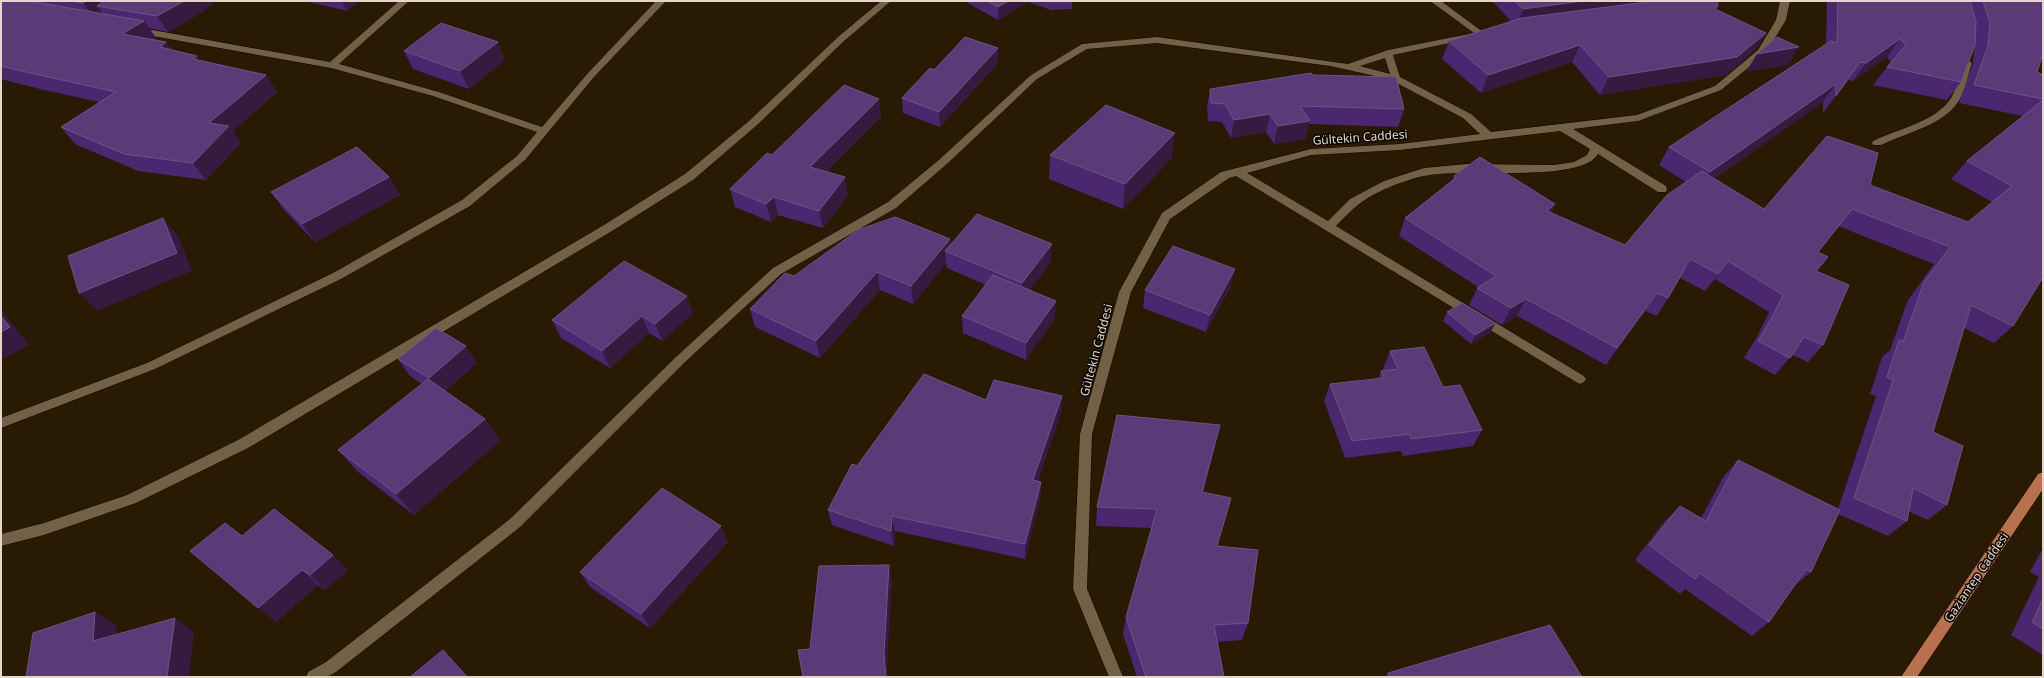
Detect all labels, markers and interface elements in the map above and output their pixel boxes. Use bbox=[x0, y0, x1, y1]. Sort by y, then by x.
street label: Gültekin Caddesi bbox=[1312, 125, 1408, 149]
street label: Gültekin Caddesi bbox=[1075, 302, 1117, 398]
street label: Gaziantep Caddesi bbox=[1940, 529, 2012, 625]

